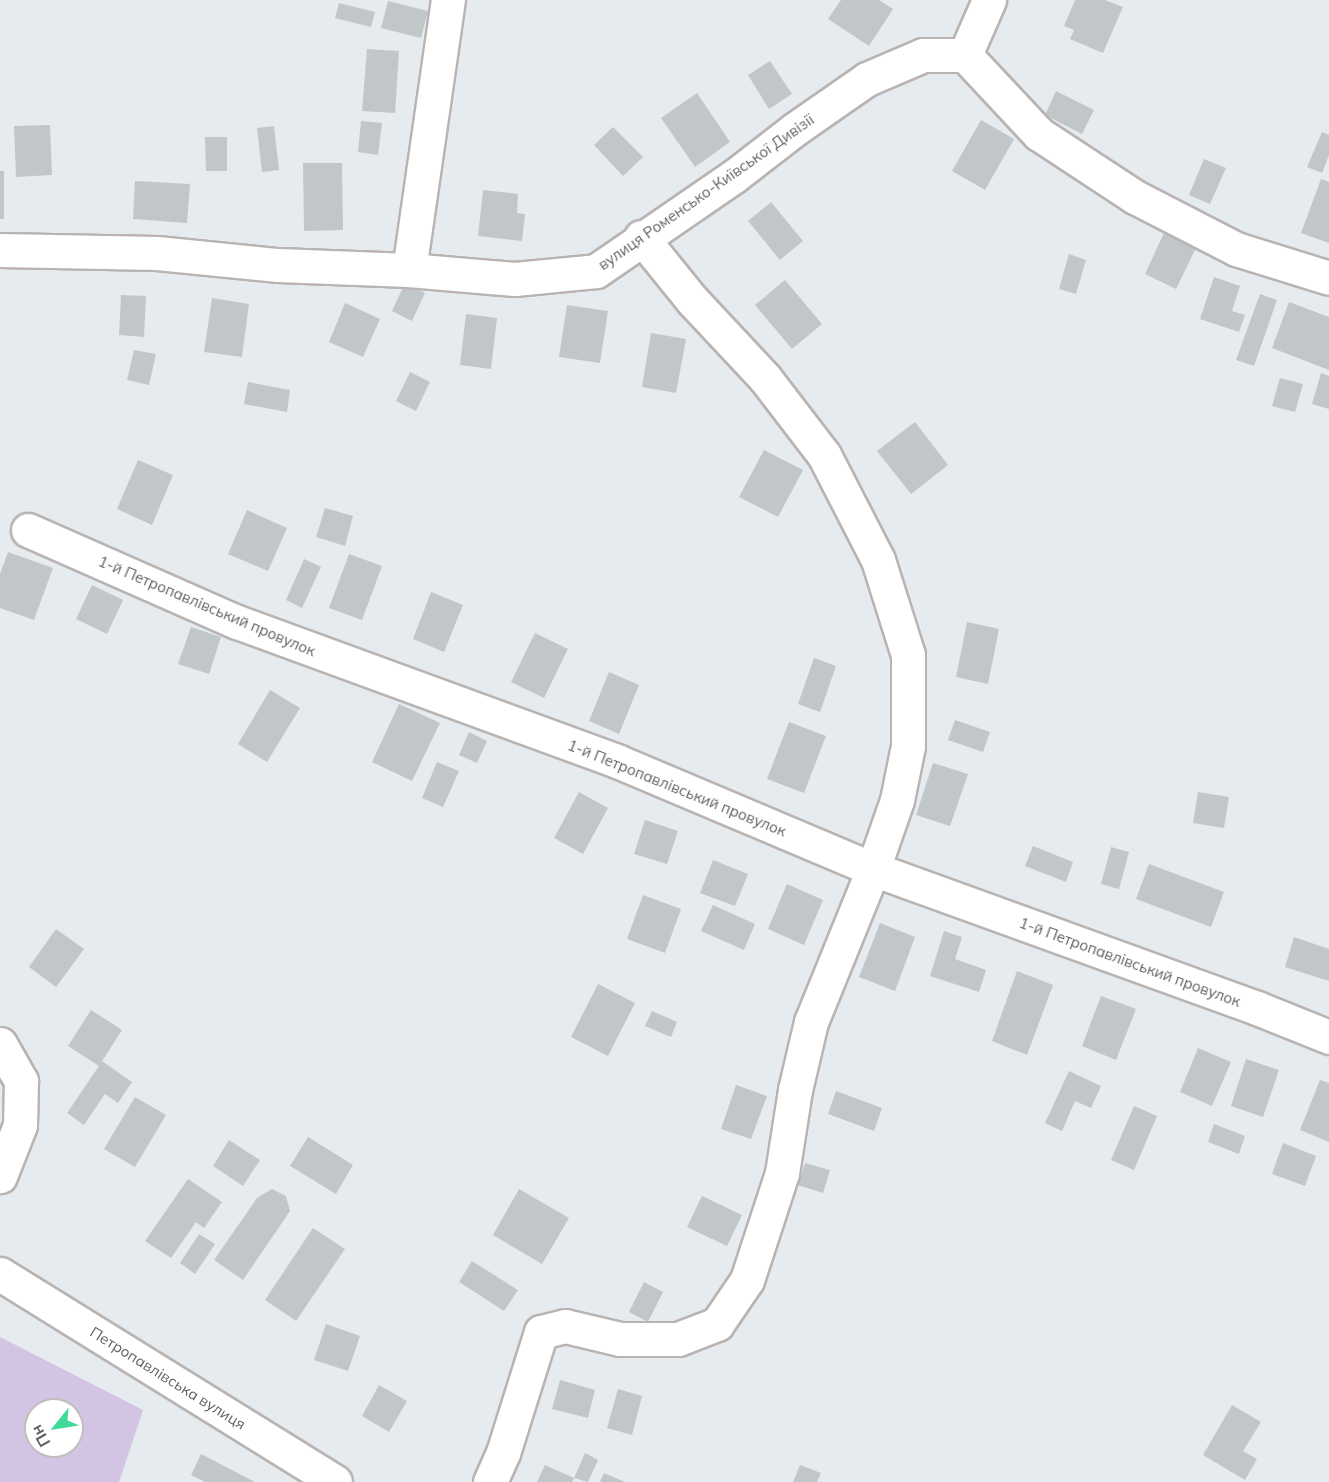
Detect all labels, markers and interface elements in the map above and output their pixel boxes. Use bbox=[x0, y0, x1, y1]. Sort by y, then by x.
street label: вулиця Роменсько-Київської Дивізії bbox=[595, 110, 817, 274]
street label: 1-й Петропавлівський провулок bbox=[96, 552, 318, 660]
street label: 1-й Петропавлівський провулок bbox=[565, 736, 789, 840]
street label: 1-й Петропавлівський провулок bbox=[1017, 914, 1243, 1010]
street label: Петропавлівська вулиця bbox=[87, 1323, 249, 1433]
north arrow bbox=[24, 1398, 84, 1458]
text: Пн bbox=[26, 1421, 54, 1451]

